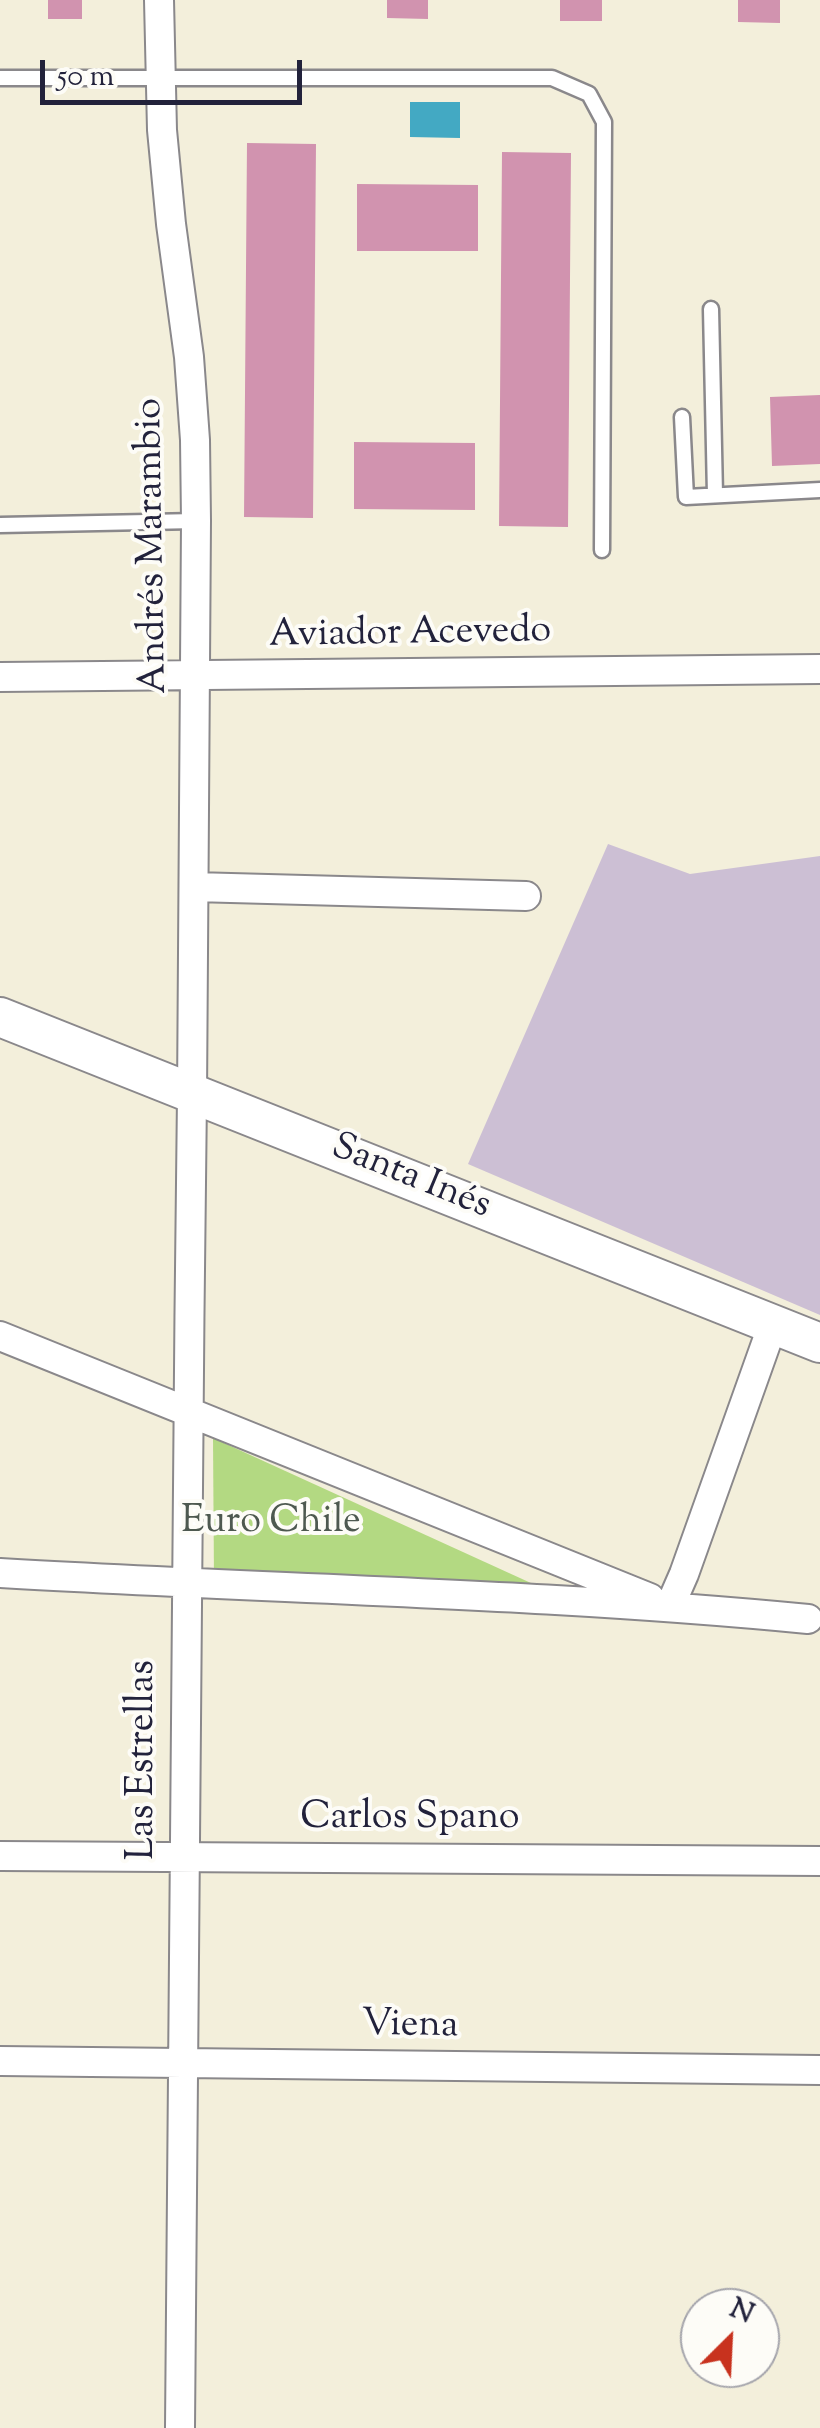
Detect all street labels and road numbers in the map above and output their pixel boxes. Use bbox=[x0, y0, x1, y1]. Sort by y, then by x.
street label: Andrés Marambio bbox=[130, 398, 180, 694]
street label: Aviador Acevedo bbox=[268, 611, 552, 661]
street label: Santa Inés bbox=[324, 1126, 496, 1232]
street label: Las Estrellas bbox=[123, 1660, 169, 1860]
street label: Carlos Spano bbox=[300, 1798, 520, 1844]
street label: Viena bbox=[361, 2004, 459, 2052]

